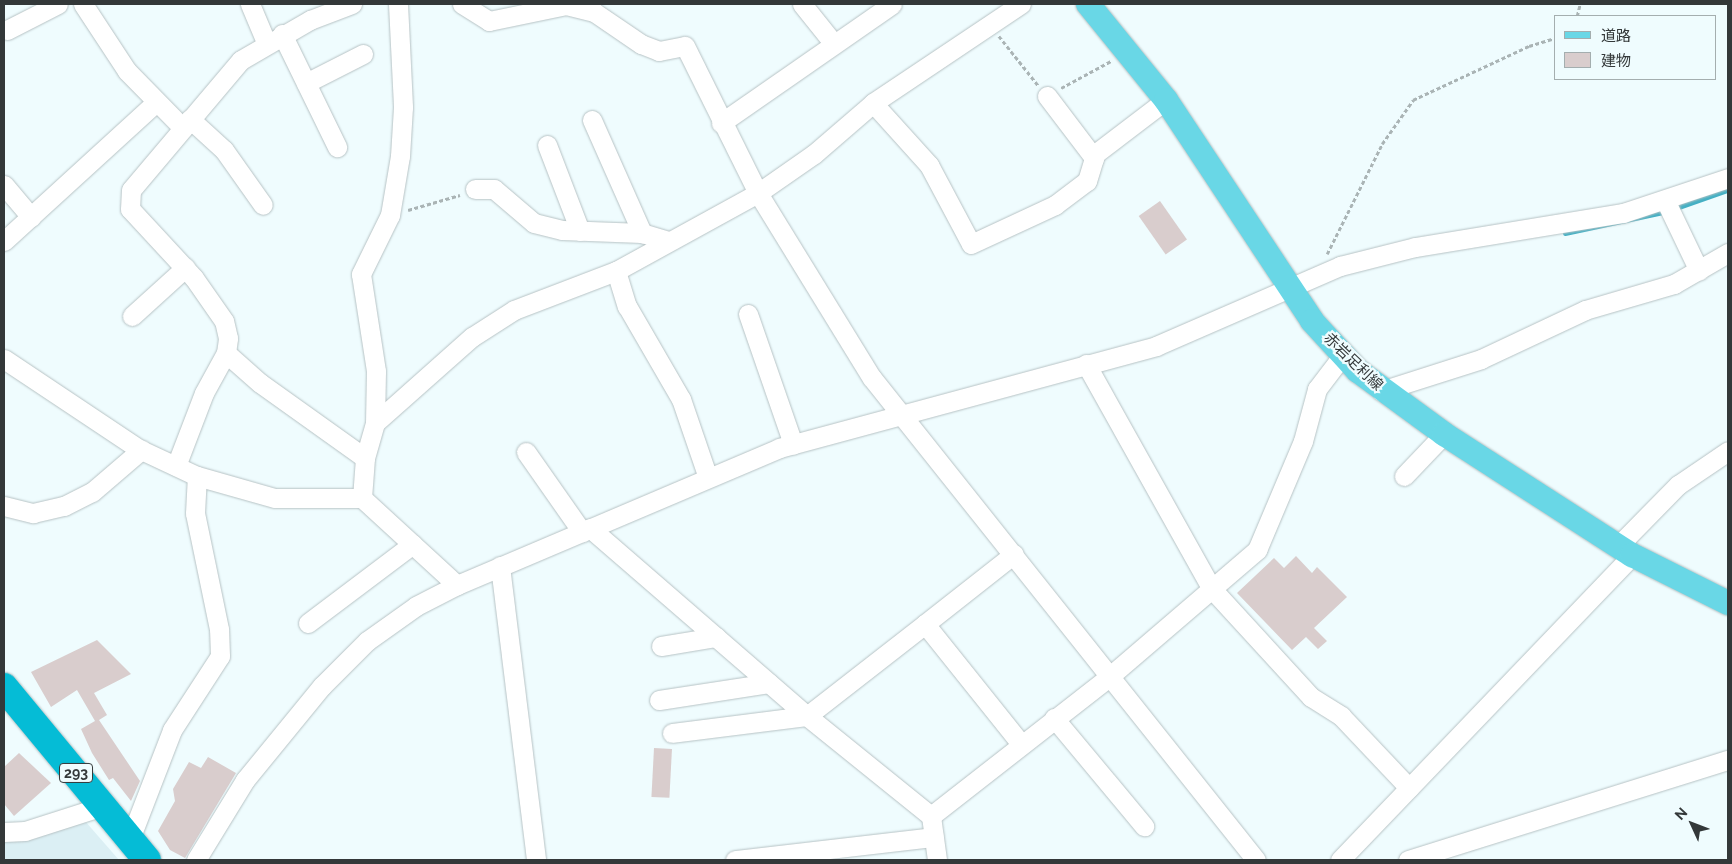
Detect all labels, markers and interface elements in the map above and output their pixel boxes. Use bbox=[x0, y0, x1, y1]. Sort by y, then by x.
legend bbox=[1554, 15, 1717, 80]
text: 道路 bbox=[1601, 27, 1631, 45]
text: 建物 bbox=[1601, 52, 1631, 70]
street label: 赤岩足利線 bbox=[1320, 329, 1386, 395]
road number: 293 bbox=[58, 761, 94, 784]
north arrow bbox=[1667, 799, 1717, 849]
text: N bbox=[1672, 804, 1691, 823]

